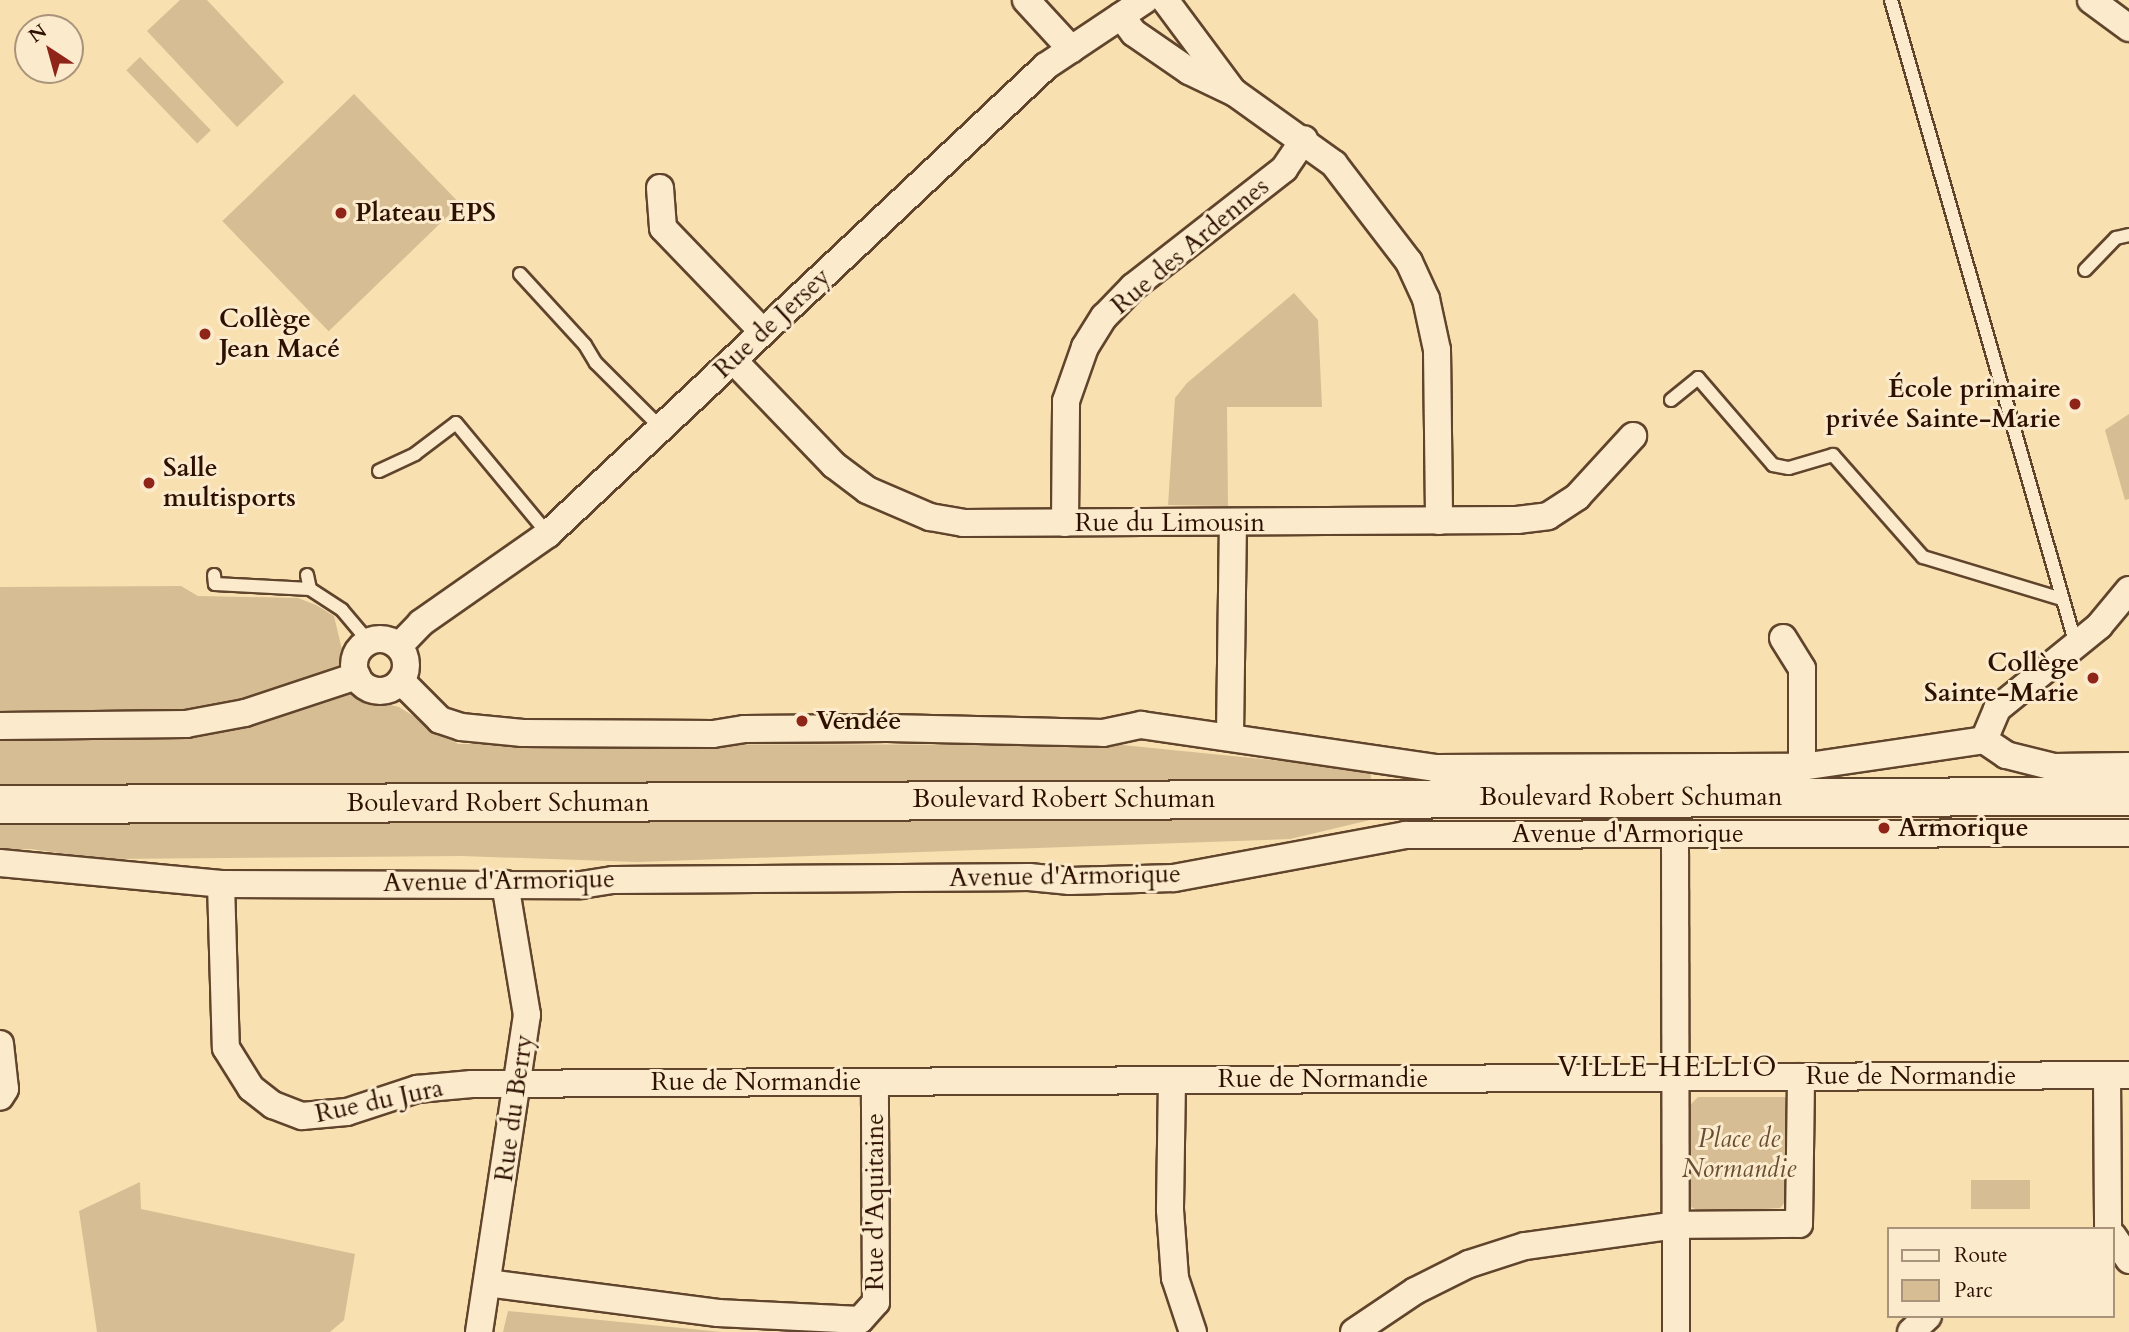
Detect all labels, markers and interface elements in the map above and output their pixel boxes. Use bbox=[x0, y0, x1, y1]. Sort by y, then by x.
north arrow bbox=[14, 14, 84, 84]
text: N bbox=[24, 18, 52, 49]
street label: Rue des Ardennes bbox=[1105, 171, 1275, 321]
place label: Plateau EPS bbox=[355, 197, 496, 229]
marker: Plateau EPS bbox=[333, 205, 349, 221]
street label: Rue de Jersey bbox=[707, 261, 837, 385]
place label: Collège Jean Macé bbox=[219, 303, 340, 364]
marker: Collège Jean Macé bbox=[197, 326, 213, 342]
place label: École primaire privée Sainte-Marie bbox=[1826, 373, 2061, 434]
marker: École primaire privée Sainte-Marie bbox=[2067, 396, 2083, 412]
place label: Salle multisports bbox=[163, 452, 296, 514]
marker: Salle multisports bbox=[141, 475, 157, 491]
street label: Rue du Limousin bbox=[1075, 507, 1265, 539]
place label: Collège Sainte-Marie bbox=[1924, 647, 2079, 708]
marker: Collège Sainte-Marie bbox=[2085, 670, 2101, 686]
place label: Vendée bbox=[816, 705, 901, 737]
marker: Vendée bbox=[794, 713, 810, 729]
street label: Boulevard Robert Schuman bbox=[1479, 781, 1783, 813]
street label: Boulevard Robert Schuman bbox=[912, 783, 1216, 815]
street label: Boulevard Robert Schuman bbox=[346, 787, 650, 819]
place label: Armorique bbox=[1898, 812, 2029, 844]
street label: Avenue d'Armorique bbox=[1512, 818, 1744, 850]
marker: Armorique bbox=[1876, 820, 1892, 836]
street label: Avenue d'Armorique bbox=[949, 858, 1181, 894]
street label: Avenue d'Armorique bbox=[383, 863, 615, 899]
street label: Rue du Berry bbox=[488, 1032, 540, 1184]
district label: VILLE HELLIO bbox=[1559, 1050, 1777, 1084]
street label: Rue de Normandie bbox=[1806, 1060, 2016, 1092]
street label: Rue de Normandie bbox=[1218, 1063, 1428, 1095]
street label: Rue de Normandie bbox=[651, 1066, 861, 1098]
street label: Rue du Jura bbox=[312, 1072, 446, 1130]
street label: Rue d'Aquitaine bbox=[859, 1113, 891, 1291]
park label: Place de Normandie bbox=[1682, 1123, 1796, 1184]
legend bbox=[1888, 1227, 2115, 1318]
text: Route bbox=[1954, 1241, 2008, 1270]
text: Parc bbox=[1954, 1276, 1993, 1305]

